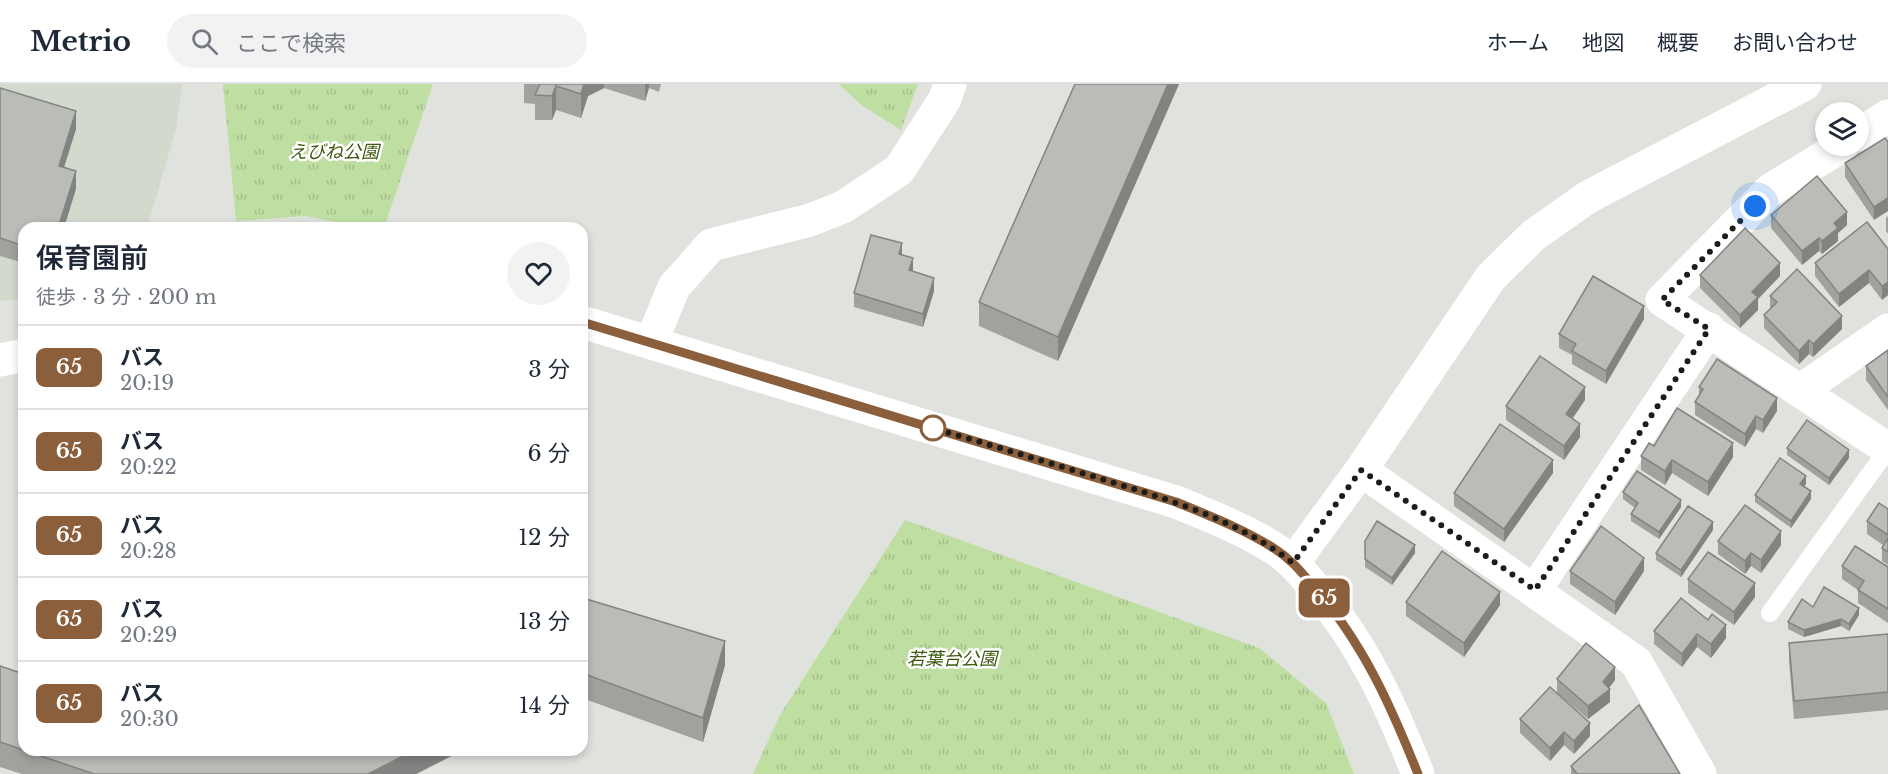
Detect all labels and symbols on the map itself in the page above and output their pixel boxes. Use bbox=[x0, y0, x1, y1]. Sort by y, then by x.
park label: えびね公園 bbox=[289, 141, 382, 163]
your location bbox=[1740, 191, 1770, 221]
unlabelled marker bbox=[920, 415, 946, 441]
line badge: 65 bbox=[1297, 578, 1351, 618]
park label: 若葉台公園 bbox=[907, 648, 1000, 670]

